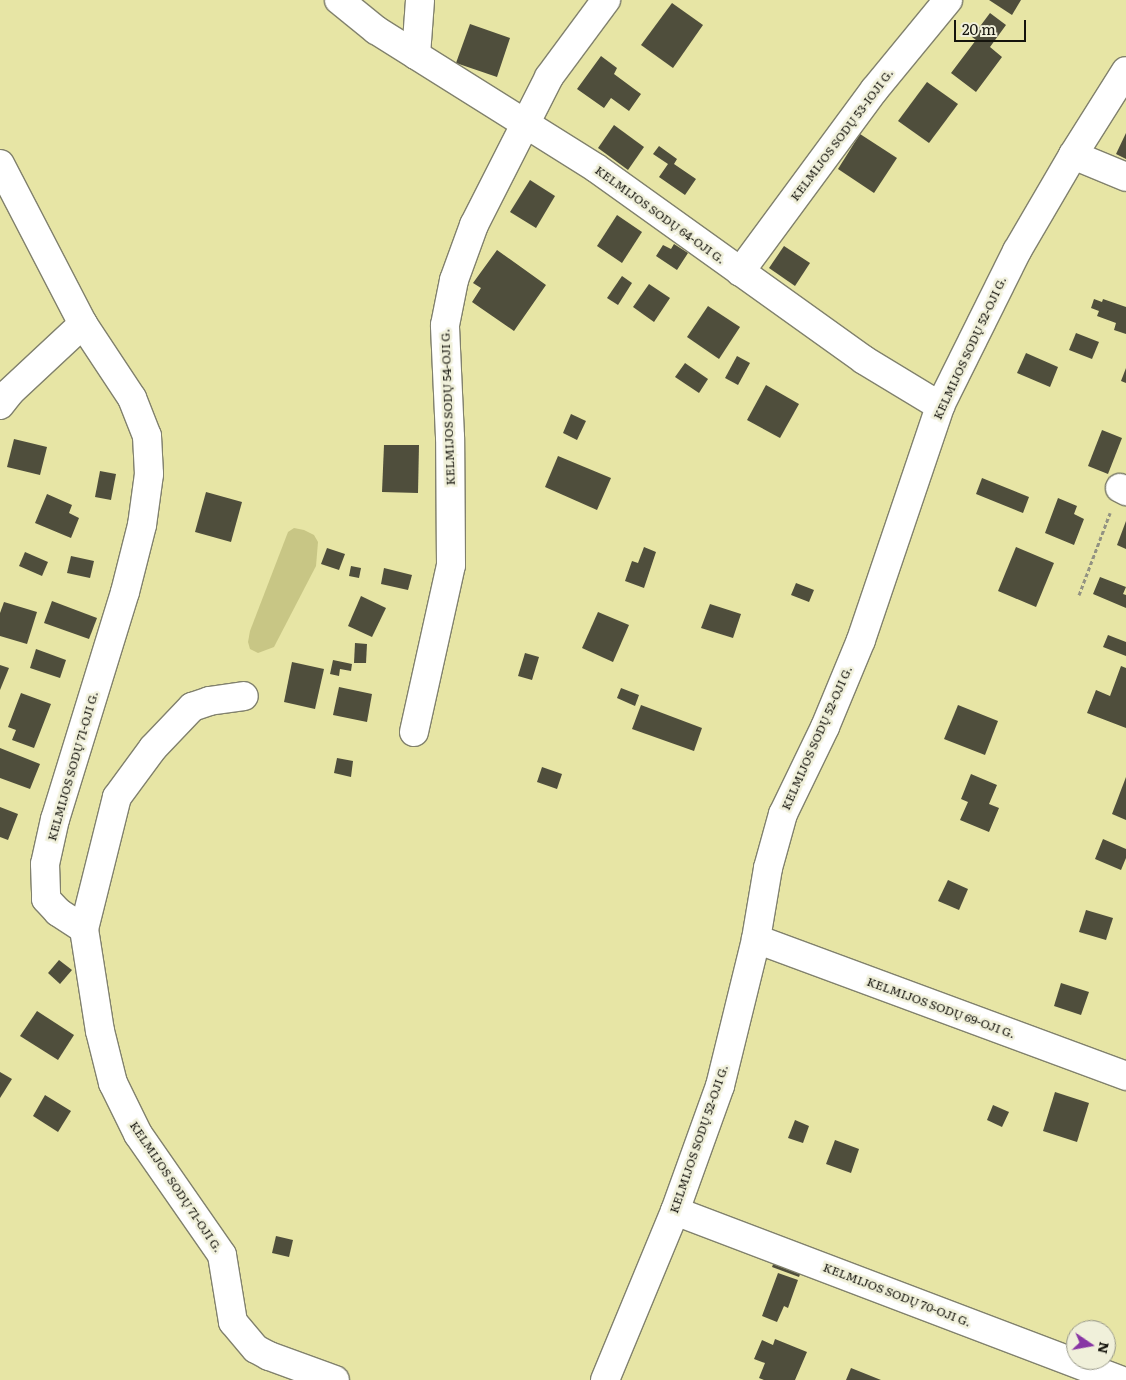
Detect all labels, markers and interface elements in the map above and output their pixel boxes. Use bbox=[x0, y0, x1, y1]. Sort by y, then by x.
scale bar bbox=[956, 10, 1028, 42]
text: 20 m bbox=[962, 17, 996, 40]
street label: KELMIJOS SODŲ 53-IOJI G. bbox=[788, 66, 896, 204]
street label: KELMIJOS SODŲ 64-OJI G. bbox=[592, 163, 728, 267]
street label: KELMIJOS SODŲ 52-OJI G. bbox=[930, 274, 1010, 422]
street label: KELMIJOS SODŲ 54-OJI G. bbox=[438, 328, 458, 486]
street label: KELMIJOS SODŲ 52-OJI G. bbox=[779, 664, 855, 812]
street label: KELMIJOS SODŲ 71-OJI G. bbox=[45, 689, 101, 843]
street label: KELMIJOS SODŲ 69-OJI G. bbox=[865, 974, 1017, 1042]
street label: KELMIJOS SODŲ 52-OJI G. bbox=[667, 1063, 731, 1215]
street label: KELMIJOS SODŲ 71-OJI G. bbox=[127, 1119, 225, 1255]
street label: KELMIJOS SODŲ 70-OJI G. bbox=[821, 1260, 973, 1330]
north arrow bbox=[1066, 1320, 1116, 1370]
text: N bbox=[1094, 1340, 1116, 1356]

